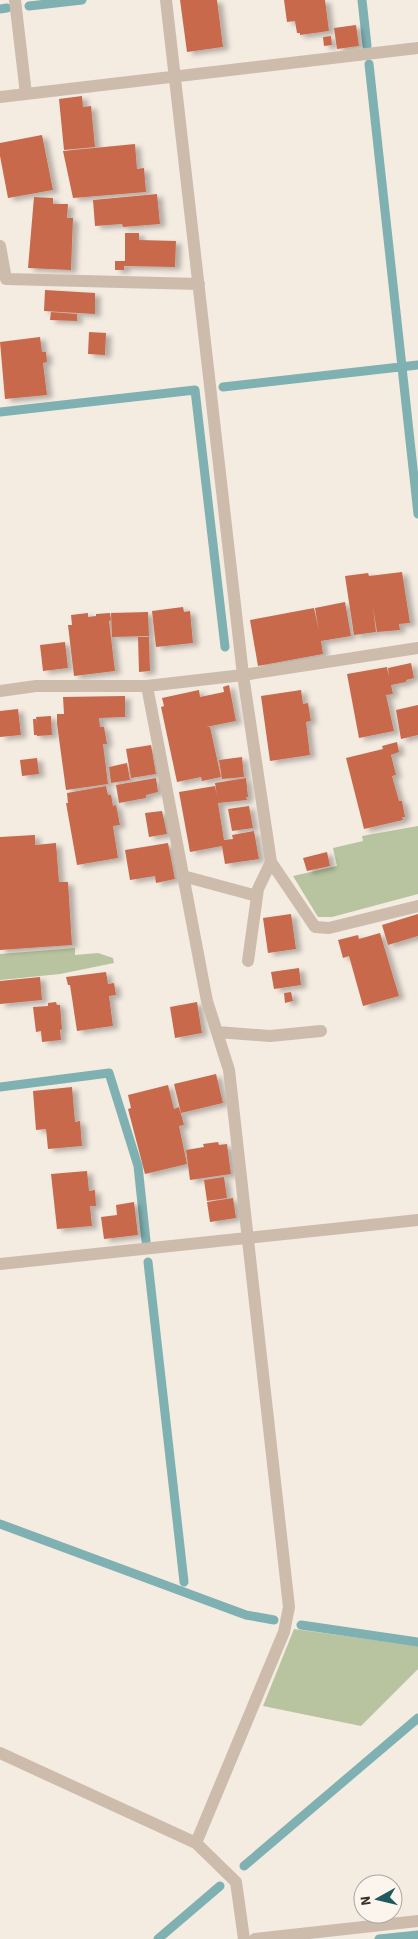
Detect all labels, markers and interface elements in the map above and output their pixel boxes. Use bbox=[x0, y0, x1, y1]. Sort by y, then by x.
north arrow bbox=[353, 1874, 403, 1924]
text: N bbox=[356, 1895, 377, 1907]

